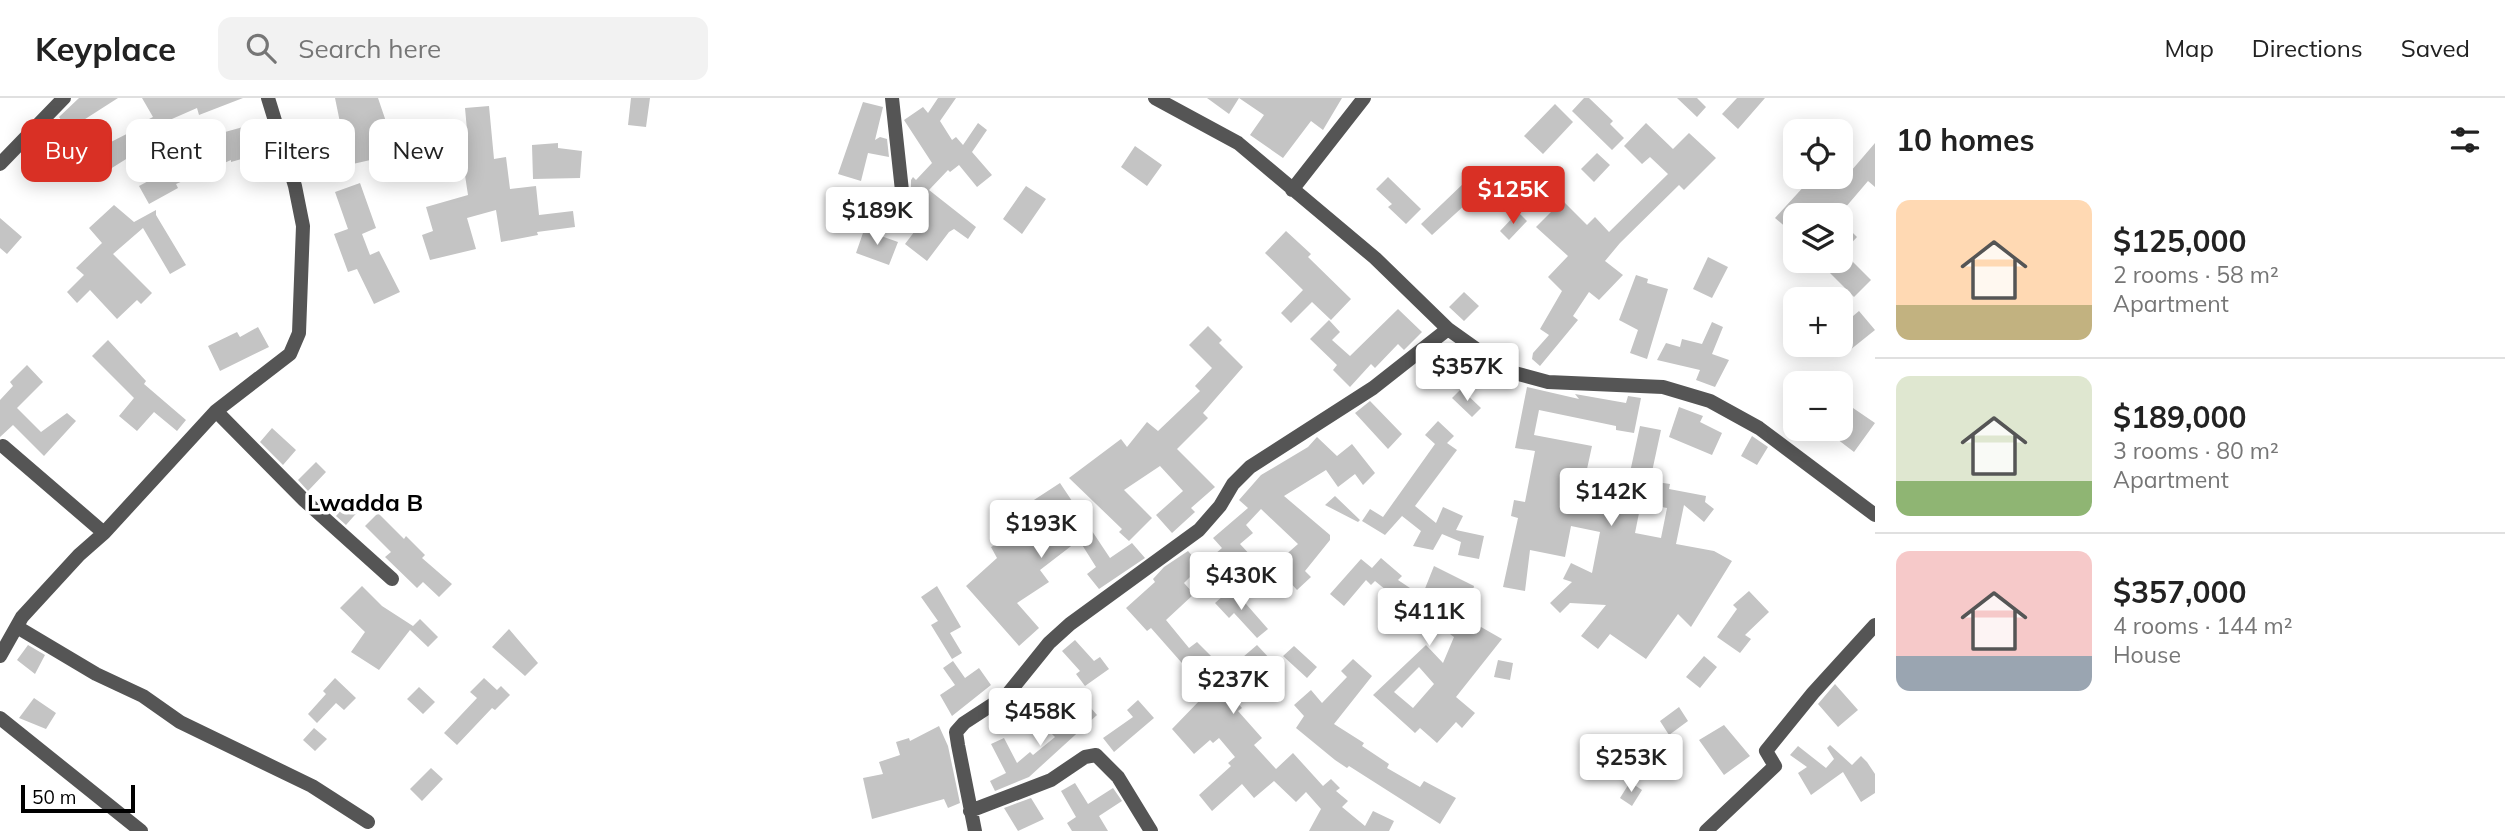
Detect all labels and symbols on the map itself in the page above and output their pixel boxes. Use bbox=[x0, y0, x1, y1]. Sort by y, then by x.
pin: $125K bbox=[1464, 166, 1562, 226]
pin: $189K bbox=[828, 188, 926, 247]
pin: $357K bbox=[1418, 344, 1516, 403]
pin: $142K bbox=[1562, 468, 1660, 528]
district label: Lwadda B bbox=[307, 487, 423, 517]
pin: $193K bbox=[992, 500, 1090, 560]
pin: $430K bbox=[1192, 552, 1290, 612]
pin: $411K bbox=[1380, 588, 1478, 648]
pin: $237K bbox=[1184, 656, 1282, 716]
pin: $458K bbox=[991, 688, 1089, 748]
pin: $253K bbox=[1582, 734, 1680, 794]
scale bar bbox=[21, 782, 135, 814]

